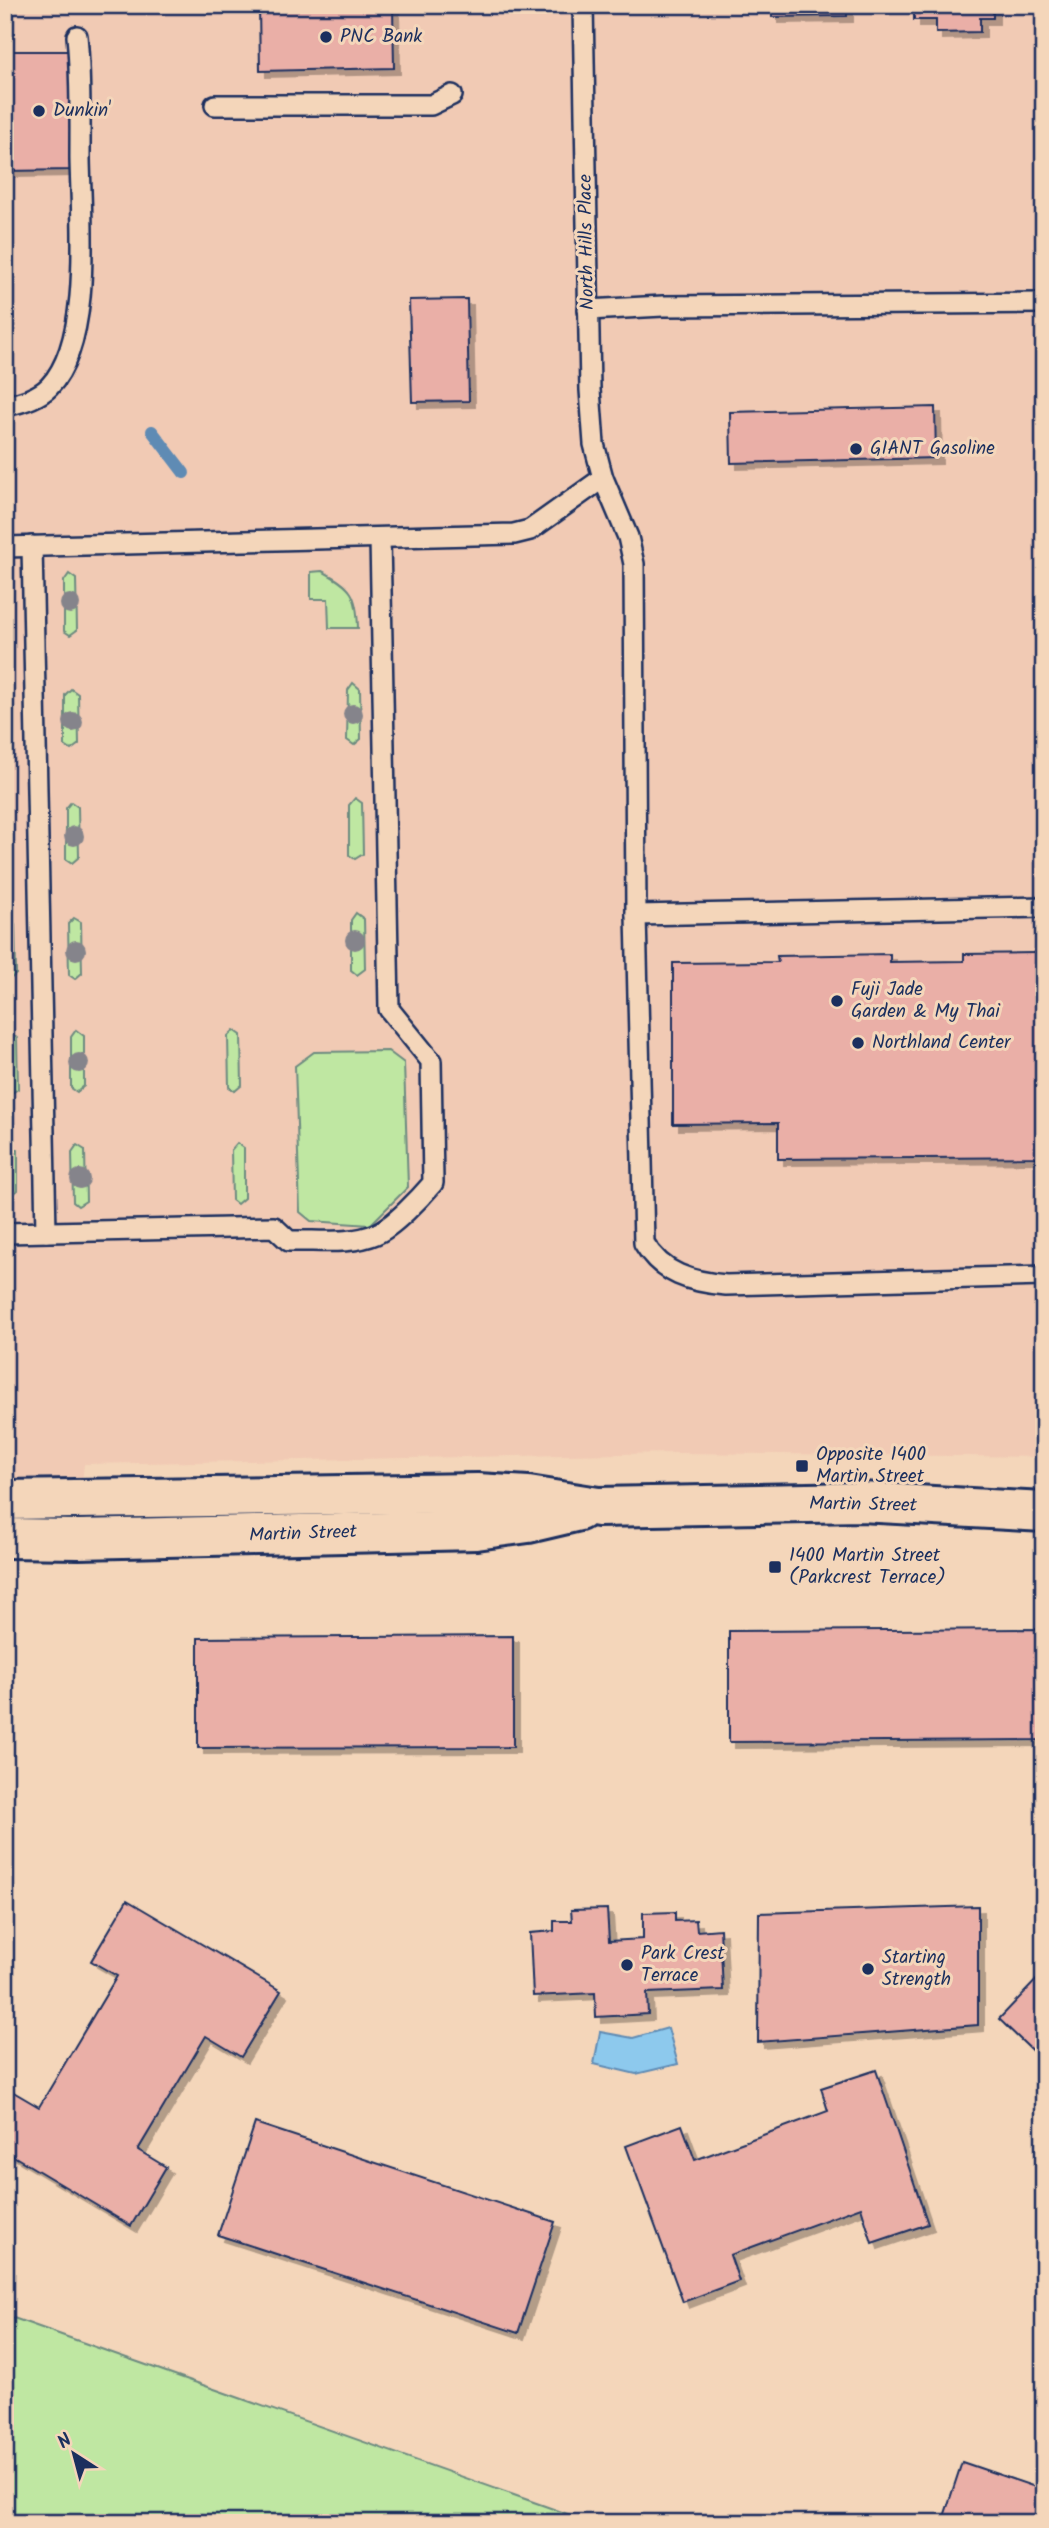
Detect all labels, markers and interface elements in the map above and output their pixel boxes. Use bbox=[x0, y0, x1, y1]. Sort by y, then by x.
place label: PNC Bank bbox=[340, 22, 422, 52]
marker: PNC Bank bbox=[318, 29, 334, 45]
place label: Dunkin' bbox=[53, 96, 111, 126]
marker: Dunkin' bbox=[31, 103, 47, 119]
street label: North Hills Place bbox=[571, 173, 603, 310]
place label: GIANT Gasoline bbox=[870, 434, 995, 464]
marker: GIANT Gasoline bbox=[848, 441, 864, 457]
place label: Fuji Jade Garden & My Thai bbox=[851, 975, 1001, 1027]
marker: Fuji Jade Garden & My Thai bbox=[829, 993, 845, 1009]
place label: Northland Center bbox=[872, 1028, 1012, 1058]
marker: Northland Center bbox=[850, 1035, 866, 1051]
place label: Opposite 1400 Martin Street bbox=[816, 1440, 926, 1492]
marker: Opposite 1400 Martin Street bbox=[794, 1458, 810, 1474]
street label: Martin Street bbox=[809, 1489, 918, 1521]
street label: Martin Street bbox=[249, 1517, 358, 1551]
place label: 1400 Martin Street (Parkcrest Terrace) bbox=[789, 1541, 946, 1593]
marker: 1400 Martin Street (Parkcrest Terrace) bbox=[767, 1559, 783, 1575]
place label: Park Crest Terrace bbox=[641, 1939, 725, 1991]
place label: Starting Strength bbox=[882, 1943, 951, 1995]
marker: Park Crest Terrace bbox=[619, 1957, 635, 1973]
marker: Starting Strength bbox=[860, 1961, 876, 1977]
north arrow bbox=[38, 2420, 108, 2490]
text: N bbox=[52, 2426, 79, 2458]

